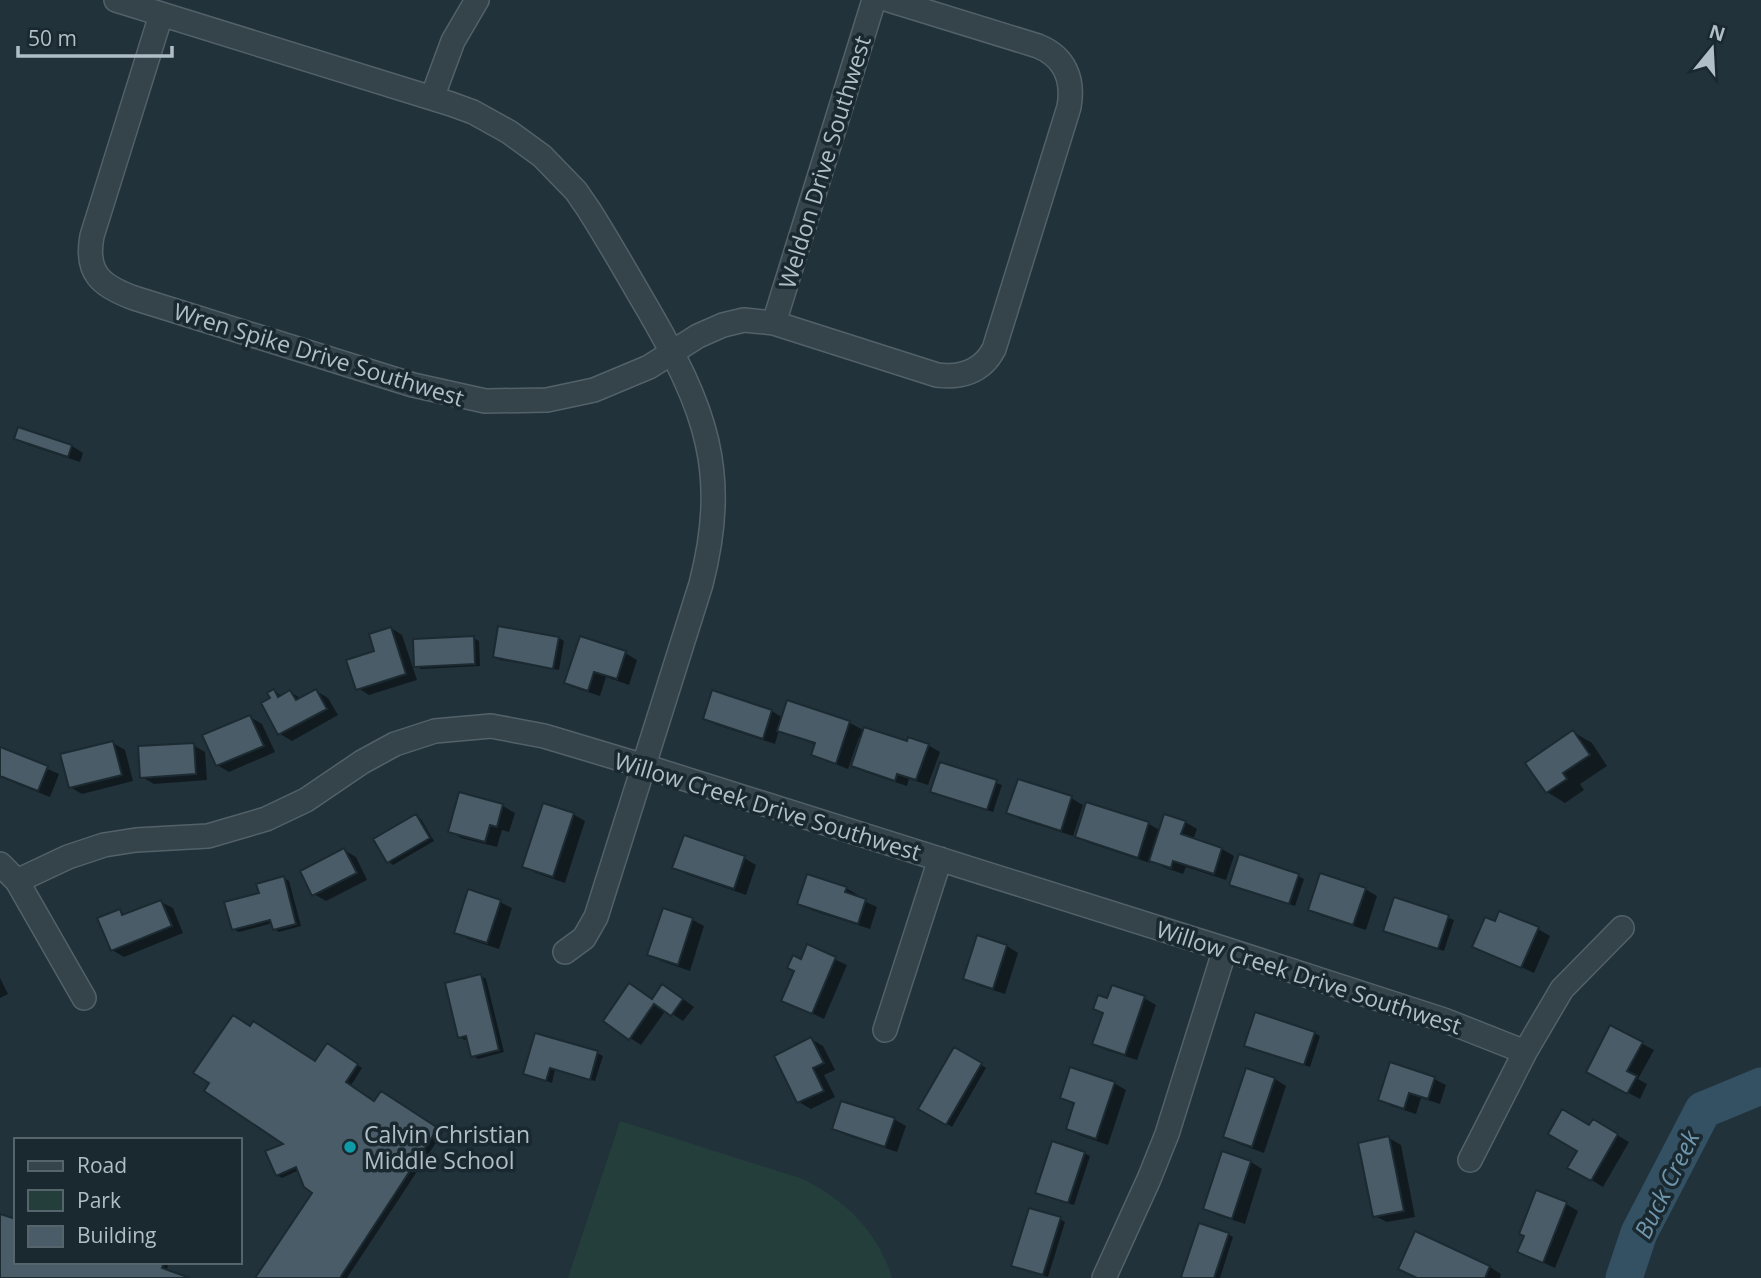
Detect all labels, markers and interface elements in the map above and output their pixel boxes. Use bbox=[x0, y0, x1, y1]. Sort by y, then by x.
scale bar bbox=[18, 14, 172, 58]
north arrow bbox=[1677, 14, 1747, 84]
text: N bbox=[1706, 18, 1729, 48]
text: 50 m bbox=[28, 24, 77, 52]
street label: Weldon Drive Southwest bbox=[770, 32, 878, 292]
street label: Wren Spike Drive Southwest bbox=[170, 295, 468, 413]
street label: Willow Creek Drive Southwest bbox=[611, 744, 925, 868]
street label: Willow Creek Drive Southwest bbox=[1152, 912, 1466, 1042]
place label: Calvin Christian Middle School bbox=[364, 1118, 530, 1176]
water label: Buck Creek bbox=[1626, 1123, 1707, 1243]
legend bbox=[14, 1138, 242, 1264]
marker: Calvin Christian Middle School bbox=[342, 1139, 358, 1155]
text: Road bbox=[77, 1151, 127, 1179]
text: Park bbox=[77, 1186, 121, 1214]
text: Building bbox=[77, 1221, 156, 1249]

